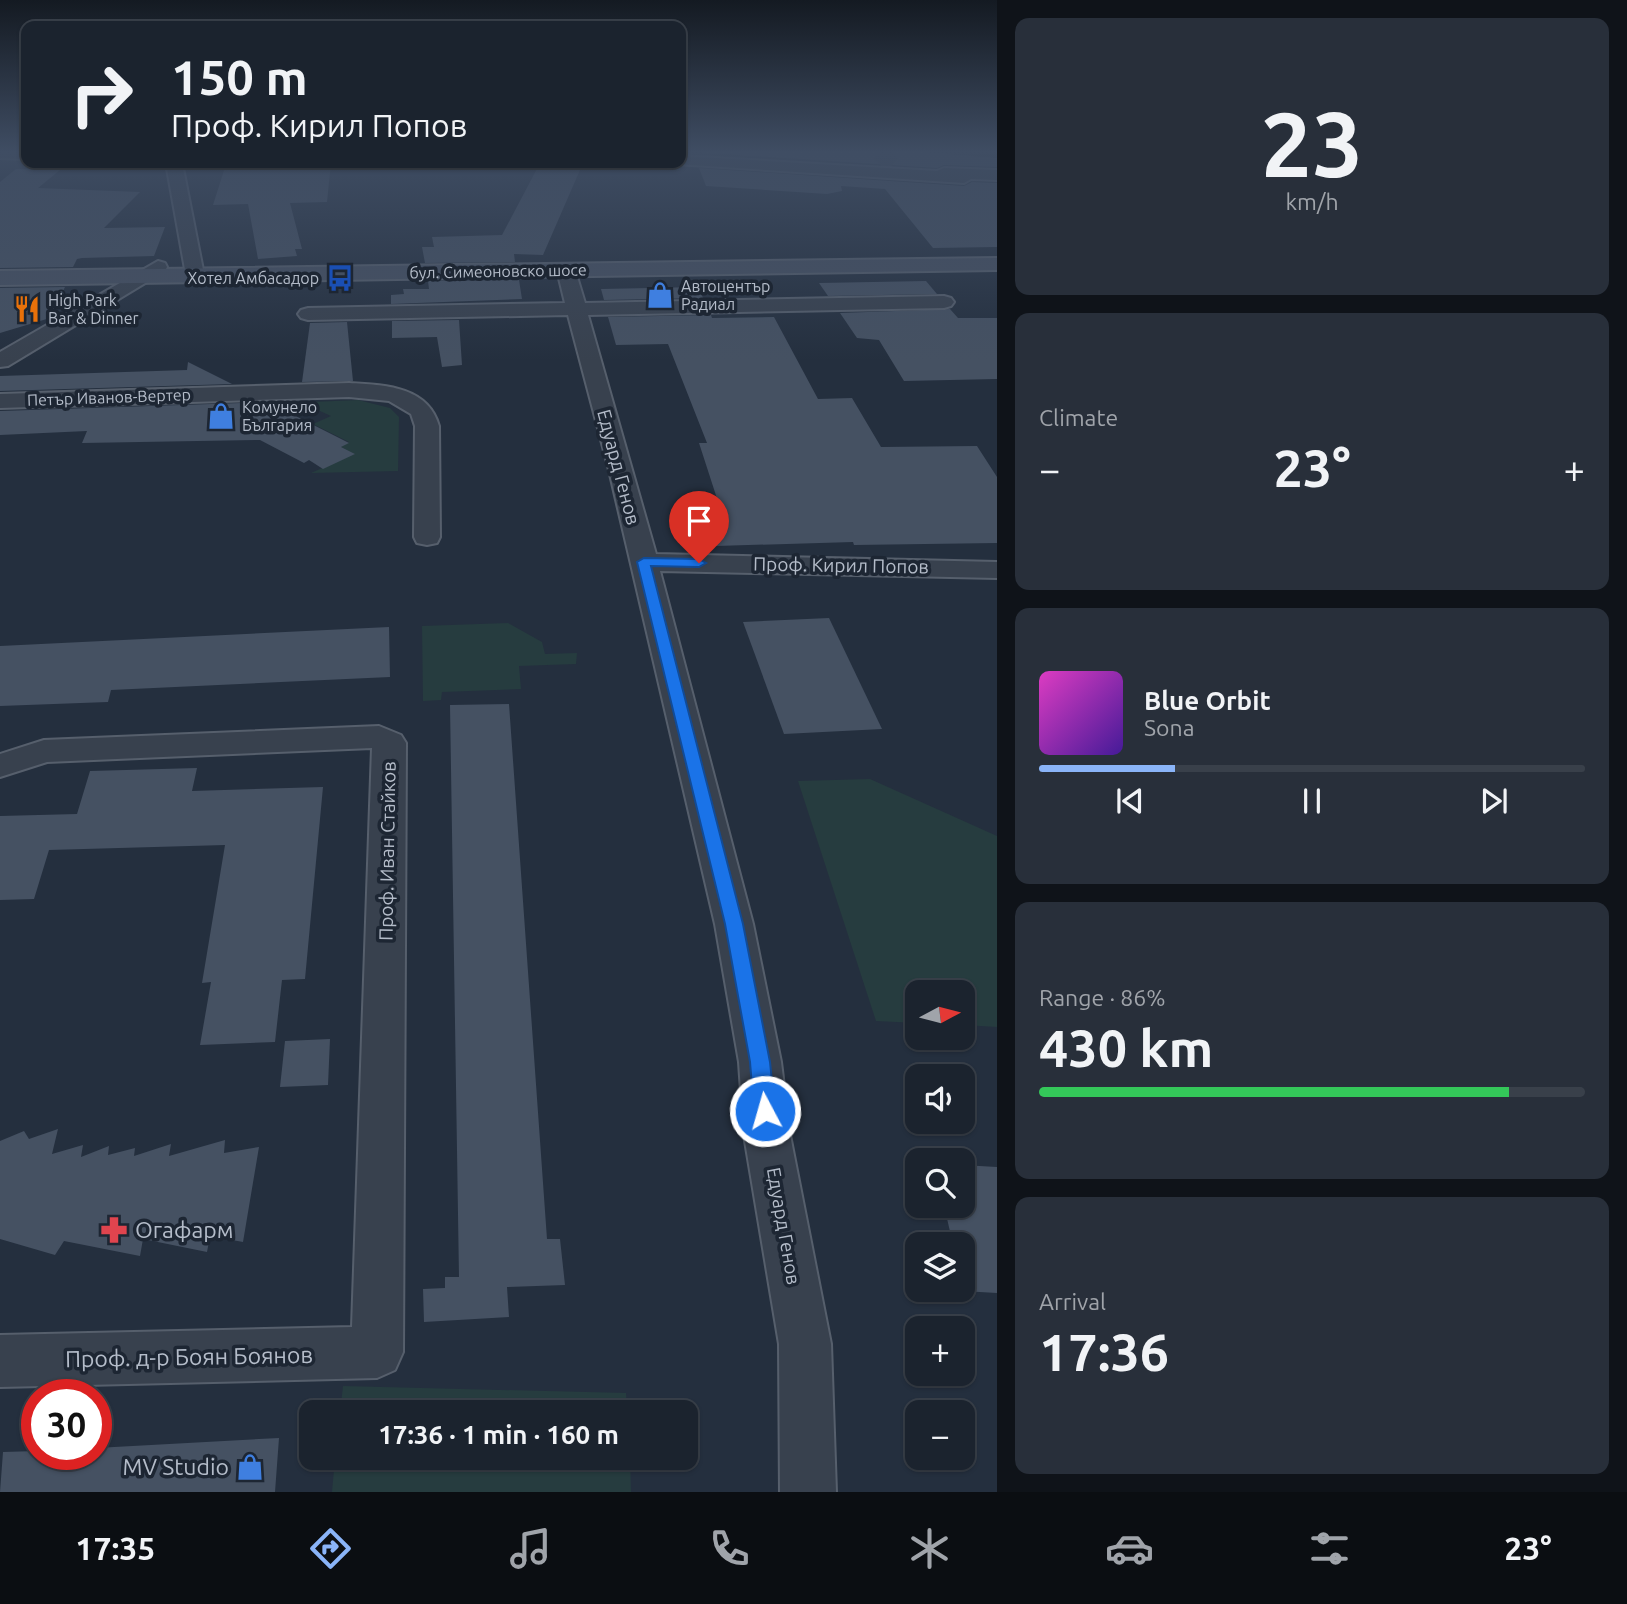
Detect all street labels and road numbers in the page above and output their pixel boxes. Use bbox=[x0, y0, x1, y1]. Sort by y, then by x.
street label: бул. Симеоновско шосе bbox=[409, 260, 587, 282]
street label: Петър Иванов-Вертер bbox=[27, 385, 191, 409]
street label: Едуард Генов bbox=[593, 407, 645, 527]
street label: Проф. Кирил Попов bbox=[753, 552, 929, 578]
street label: Проф. Иван Стайков bbox=[374, 761, 400, 941]
street label: Едуард Генов bbox=[763, 1166, 805, 1286]
street label: Проф. д-р Боян Боянов bbox=[65, 1342, 313, 1371]

